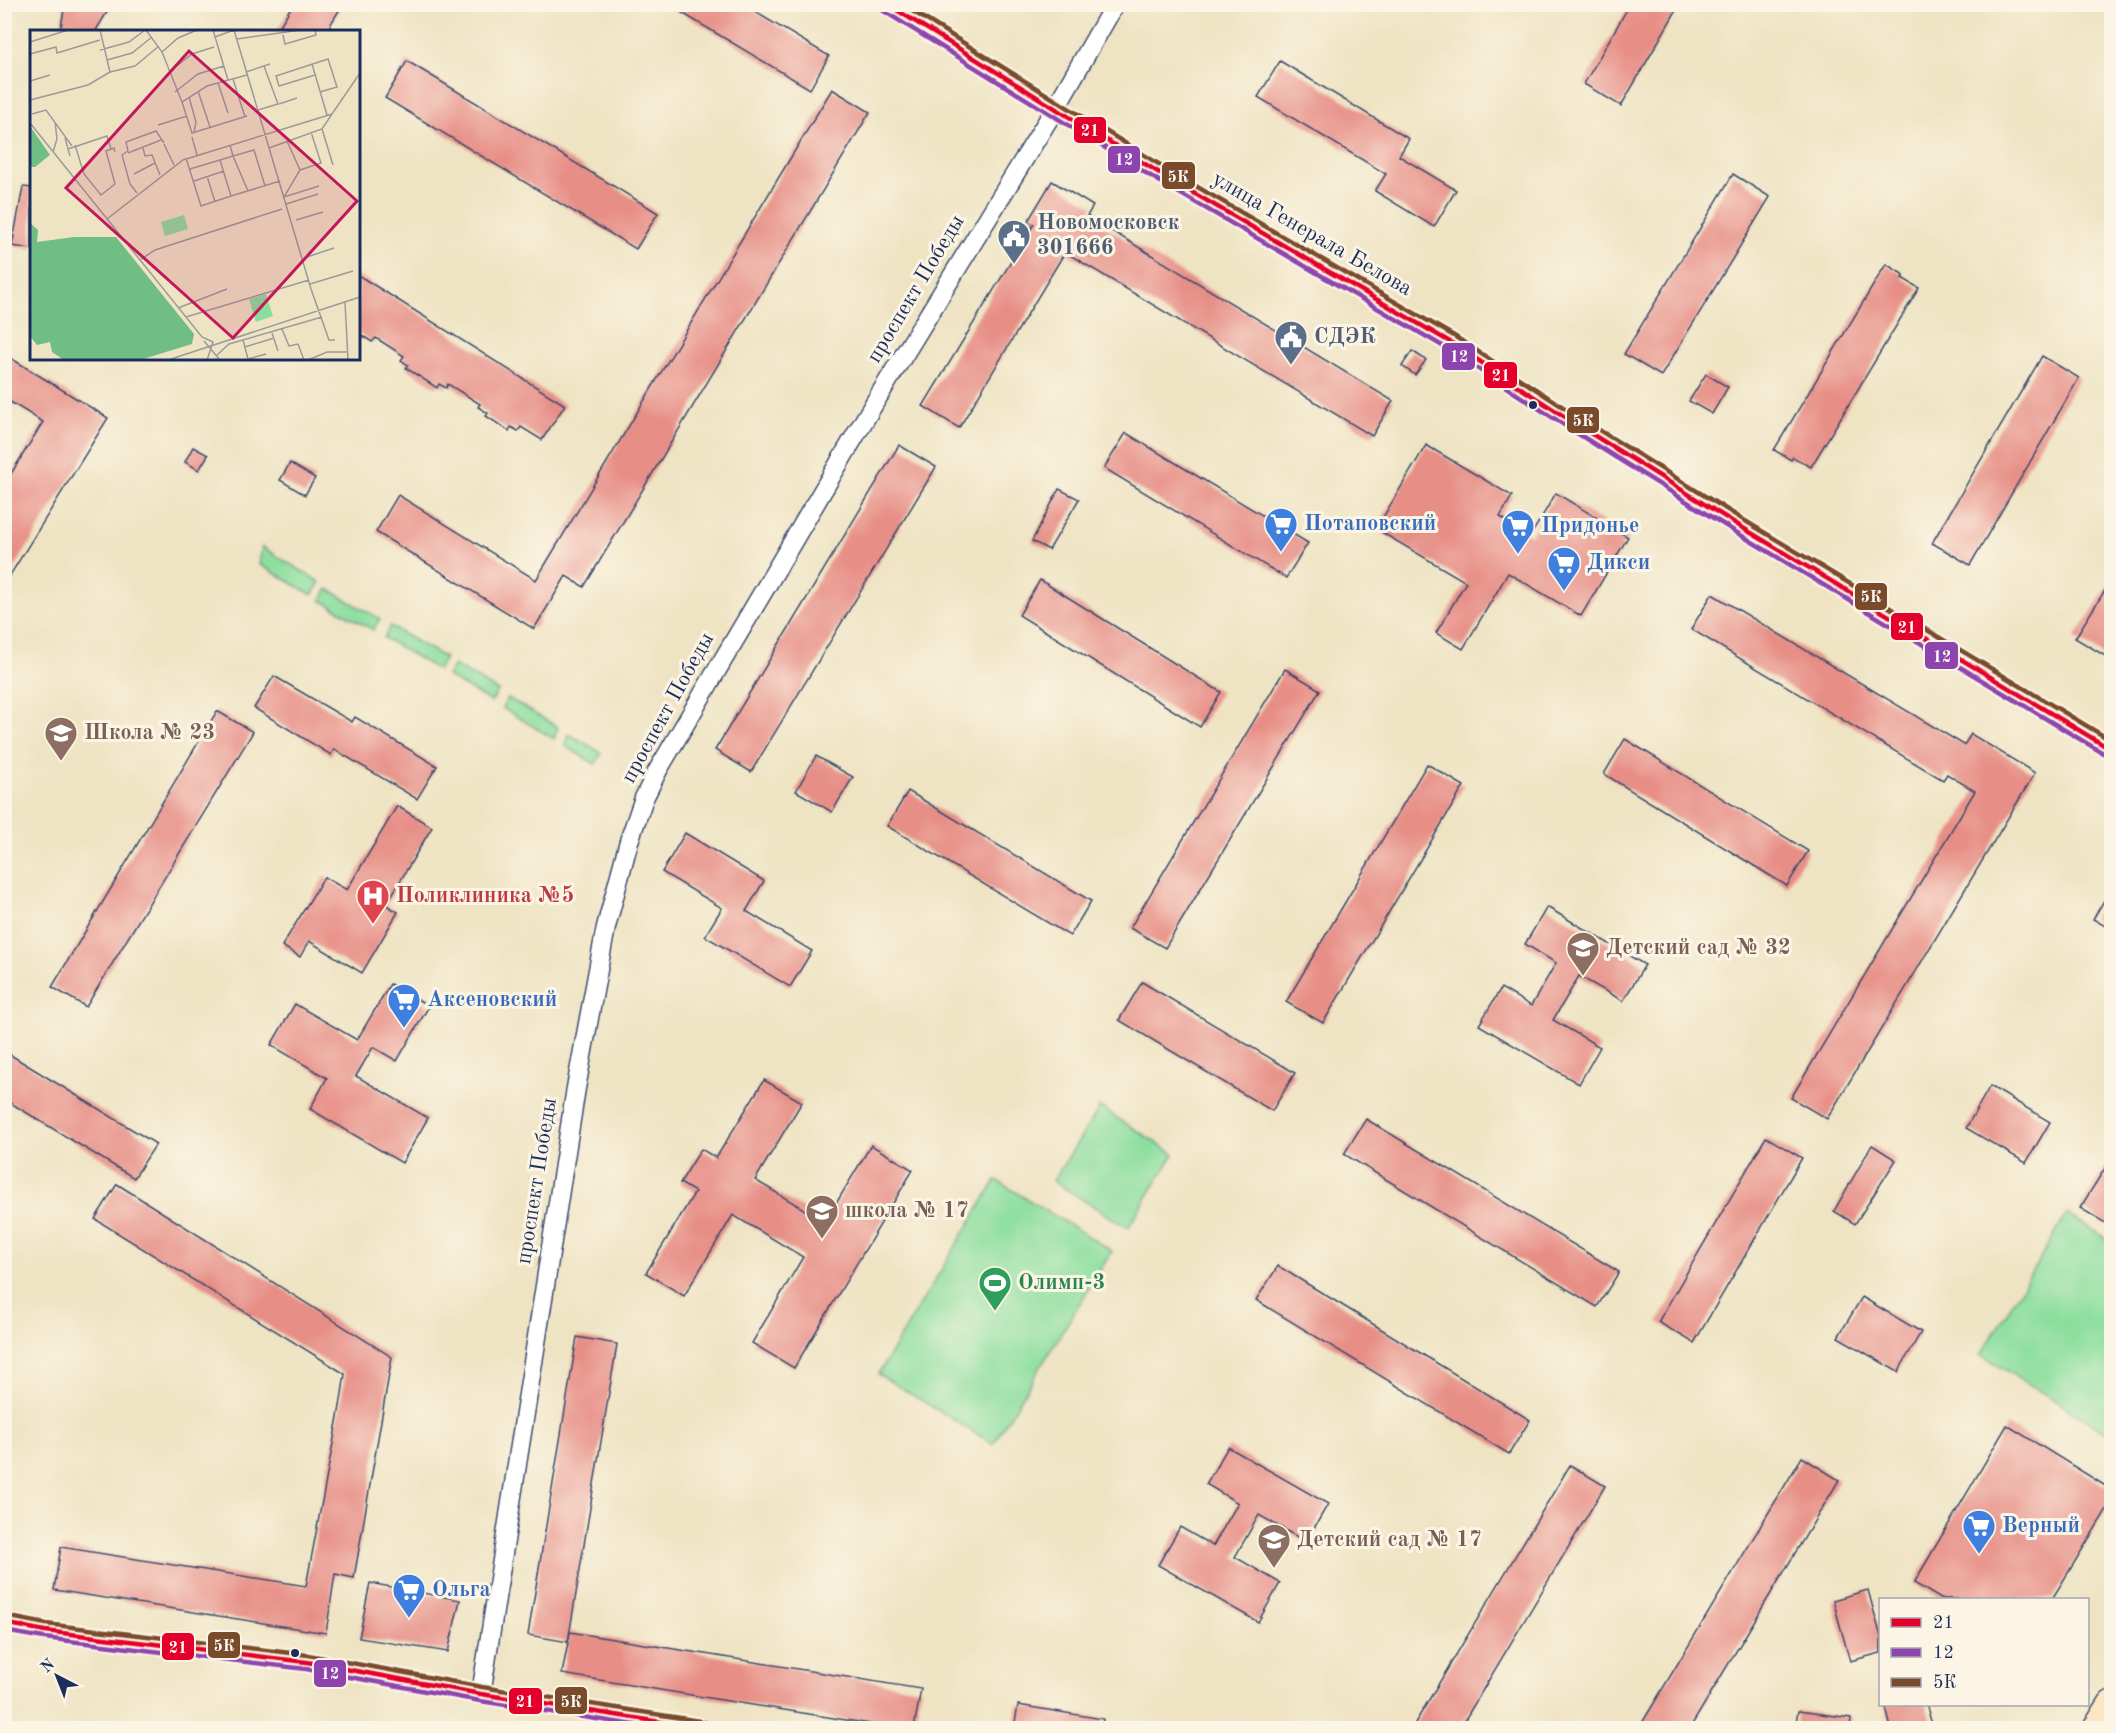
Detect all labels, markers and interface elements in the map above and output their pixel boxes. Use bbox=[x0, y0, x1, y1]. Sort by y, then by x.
inset map bbox=[30, 30, 360, 360]
line badge: 21 bbox=[1073, 116, 1107, 144]
text: 21 bbox=[1081, 124, 1099, 140]
line badge: 12 bbox=[1107, 145, 1141, 174]
text: 12 bbox=[1115, 153, 1133, 169]
line badge: 5К bbox=[1161, 161, 1196, 190]
street label: улица Генерала Белова bbox=[1208, 168, 1416, 300]
text: 5К bbox=[1167, 170, 1189, 186]
street label: проспект Победы bbox=[863, 211, 969, 367]
place label: Новомосковск 301666 bbox=[1037, 212, 1180, 259]
public building icon: Новомосковск 301666 bbox=[996, 218, 1032, 265]
public building icon: СДЭК bbox=[1273, 319, 1309, 366]
place label: СДЭК bbox=[1314, 326, 1376, 348]
line badge: 12 bbox=[1441, 342, 1476, 371]
text: 12 bbox=[1450, 350, 1468, 366]
line badge: 21 bbox=[1483, 361, 1518, 389]
text: 21 bbox=[1492, 369, 1510, 385]
unlabelled marker bbox=[1527, 399, 1539, 411]
line badge: 5К bbox=[1566, 406, 1600, 434]
text: 5К bbox=[1572, 414, 1594, 430]
supermarket icon: Потаповский bbox=[1263, 506, 1299, 553]
supermarket icon: Придонье bbox=[1500, 508, 1536, 555]
place label: Потаповский bbox=[1304, 513, 1436, 535]
place label: Придонье bbox=[1541, 515, 1639, 537]
supermarket icon: Дикси bbox=[1546, 545, 1582, 592]
place label: Дикси bbox=[1587, 552, 1650, 574]
line badge: 5К bbox=[1854, 582, 1888, 611]
text: 5К bbox=[1860, 590, 1882, 606]
line badge: 21 bbox=[1890, 612, 1924, 641]
text: 21 bbox=[1898, 621, 1916, 637]
street label: проспект Победы bbox=[618, 629, 718, 787]
line badge: 12 bbox=[1924, 641, 1959, 670]
text: 12 bbox=[1933, 650, 1951, 666]
school or university icon: Школа № 23 bbox=[43, 715, 79, 762]
place label: Школа № 23 bbox=[84, 722, 215, 744]
hospital icon: Поликлиника №5 bbox=[355, 878, 391, 925]
place label: Поликлиника №5 bbox=[396, 885, 574, 907]
school or university icon: Детский сад № 32 bbox=[1565, 930, 1601, 977]
place label: Детский сад № 32 bbox=[1606, 937, 1791, 959]
supermarket icon: Аксеновский bbox=[386, 982, 422, 1029]
place label: Аксеновский bbox=[427, 989, 557, 1011]
street label: проспект Победы bbox=[513, 1096, 561, 1266]
school or university icon: школа № 17 bbox=[804, 1193, 840, 1240]
place label: школа № 17 bbox=[845, 1200, 969, 1222]
sports icon: Олимп-3 bbox=[977, 1265, 1013, 1312]
place label: Олимп-3 bbox=[1018, 1272, 1105, 1294]
supermarket icon: Верный bbox=[1961, 1508, 1997, 1555]
place label: Верный bbox=[2002, 1515, 2080, 1537]
school or university icon: Детский сад № 17 bbox=[1256, 1522, 1292, 1569]
place label: Детский сад № 17 bbox=[1297, 1529, 1482, 1551]
supermarket icon: Ольга bbox=[391, 1572, 427, 1619]
place label: Ольга bbox=[432, 1579, 491, 1601]
legend bbox=[1879, 1598, 2089, 1706]
text: 21 bbox=[1933, 1614, 1954, 1632]
line badge: 5К bbox=[207, 1631, 241, 1659]
line badge: 21 bbox=[161, 1632, 195, 1661]
text: 5К bbox=[213, 1639, 235, 1655]
text: 21 bbox=[169, 1641, 187, 1657]
text: 12 bbox=[1933, 1644, 1954, 1662]
north arrow bbox=[27, 1646, 87, 1706]
unlabelled marker bbox=[289, 1647, 301, 1659]
text: N bbox=[38, 1656, 59, 1676]
line badge: 12 bbox=[313, 1659, 347, 1688]
text: 12 bbox=[321, 1667, 339, 1683]
text: 5К bbox=[1933, 1674, 1957, 1692]
line badge: 5К bbox=[554, 1686, 588, 1715]
line badge: 21 bbox=[508, 1687, 543, 1715]
text: 21 bbox=[516, 1695, 534, 1711]
text: 5К bbox=[560, 1695, 582, 1711]

